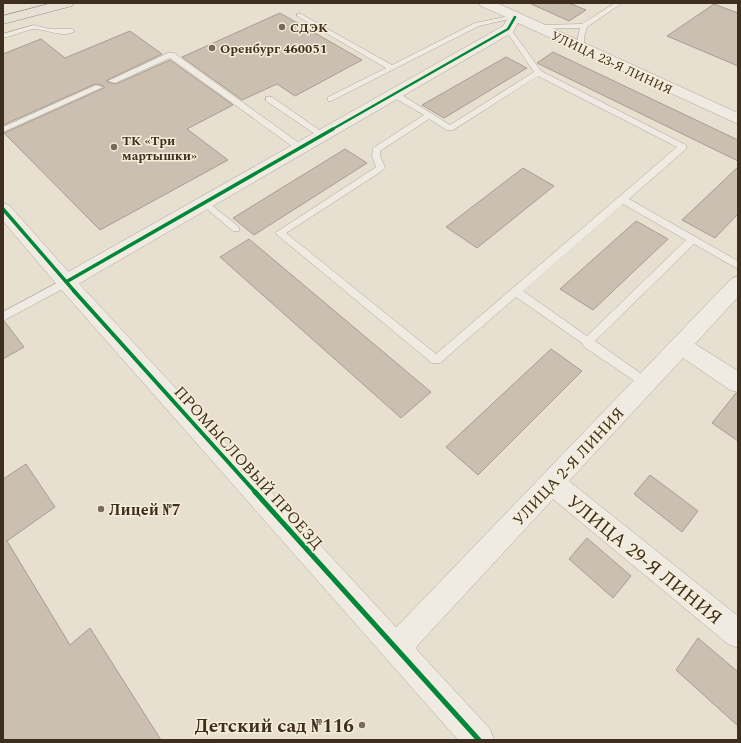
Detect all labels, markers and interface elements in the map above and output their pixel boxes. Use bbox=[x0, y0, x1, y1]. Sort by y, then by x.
place label: СДЭК bbox=[290, 18, 328, 38]
marker: СДЭК bbox=[277, 22, 287, 32]
street label: УЛИЦА 23-Я ЛИНИЯ bbox=[547, 26, 676, 100]
place label: Оренбург 460051 bbox=[220, 39, 327, 59]
marker: Оренбург 460051 bbox=[207, 43, 217, 53]
place label: ТК «Три мартышки» bbox=[122, 131, 197, 166]
marker: ТК «Три мартышки» bbox=[109, 142, 119, 152]
street label: ПРОМЫСЛОВЫЙ ПРОЕЗД bbox=[168, 381, 328, 555]
street label: УЛИЦА 2-Я ЛИНИЯ bbox=[507, 402, 630, 532]
street label: УЛИЦА 29-Я ЛИНИЯ bbox=[560, 488, 728, 632]
place label: Лицей №7 bbox=[109, 498, 181, 522]
marker: Лицей №7 bbox=[96, 504, 106, 514]
place label: Детский сад №116 bbox=[195, 712, 354, 741]
marker: Детский сад №116 bbox=[357, 720, 367, 730]

